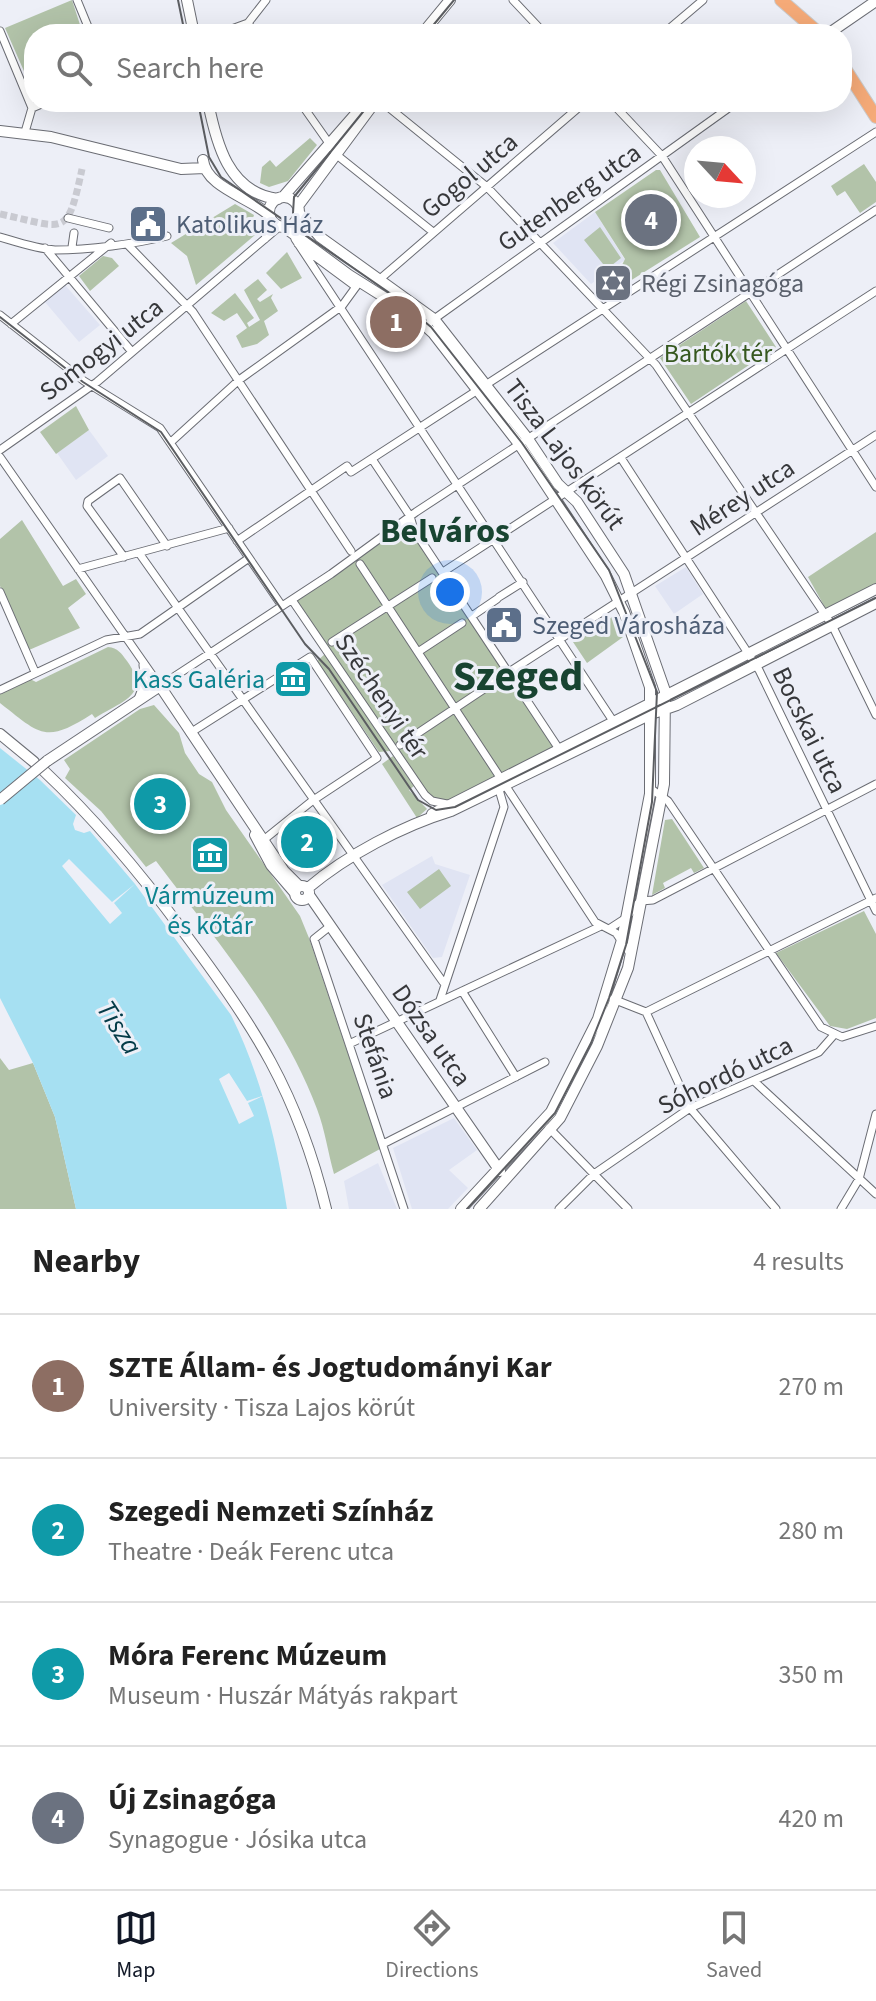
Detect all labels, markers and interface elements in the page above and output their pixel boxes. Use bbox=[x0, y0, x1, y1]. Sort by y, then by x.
search box bbox=[24, 24, 852, 112]
icon: search bbox=[52, 46, 96, 90]
text: Search here bbox=[116, 47, 264, 90]
street label: Gogol utca bbox=[413, 124, 526, 227]
street label: Gutenberg utca bbox=[490, 134, 648, 261]
north arrow bbox=[684, 136, 756, 208]
pin: 4 bbox=[625, 190, 677, 250]
public building icon: Katolikus Ház bbox=[127, 203, 169, 245]
place label: Katolikus Ház bbox=[176, 206, 323, 243]
synagogue icon: Régi Zsinagóga bbox=[592, 262, 634, 304]
place label: Régi Zsinagóga bbox=[641, 265, 804, 302]
street label: Somogyi utca bbox=[32, 289, 171, 410]
pin: 1 bbox=[370, 292, 422, 352]
park label: Bartók tér bbox=[664, 335, 773, 372]
street label: Tisza Lajos körút bbox=[495, 371, 634, 538]
street label: Mérey utca bbox=[683, 450, 802, 545]
district label: Belváros bbox=[380, 507, 510, 556]
your location bbox=[430, 572, 470, 612]
public building icon: Szeged Városháza bbox=[483, 604, 525, 646]
place label: Szeged Városháza bbox=[532, 607, 725, 644]
street label: Széchenyi tér bbox=[326, 626, 438, 767]
district label: Szeged bbox=[453, 647, 583, 707]
museum icon: Kass Galéria bbox=[272, 658, 314, 700]
place label: Kass Galéria bbox=[133, 661, 265, 698]
street label: Bocskai utca bbox=[763, 661, 856, 800]
pin: 3 bbox=[134, 774, 186, 834]
pin: 2 bbox=[281, 812, 333, 872]
museum icon: Vármúzeum és kőtár bbox=[189, 834, 231, 876]
place label: Vármúzeum és kőtár bbox=[145, 877, 275, 944]
street label: Dózsa utca bbox=[383, 977, 480, 1094]
water label: Tisza bbox=[86, 992, 152, 1063]
street label: Stefánia bbox=[344, 1008, 407, 1104]
street label: Sóhordó utca bbox=[652, 1027, 799, 1124]
text: Nearby bbox=[32, 1237, 140, 1286]
text: 4 results bbox=[753, 1243, 844, 1280]
text: SZTE Állam- és Jogtudományi Kar bbox=[108, 1346, 552, 1389]
text: 1 bbox=[51, 1368, 65, 1405]
text: 270 m bbox=[778, 1368, 844, 1405]
text: University · Tisza Lajos körút bbox=[108, 1389, 415, 1426]
text: Szegedi Nemzeti Színház bbox=[108, 1490, 433, 1533]
text: 2 bbox=[51, 1512, 65, 1549]
text: 280 m bbox=[778, 1512, 844, 1549]
text: Theatre · Deák Ferenc utca bbox=[108, 1533, 394, 1570]
text: Móra Ferenc Múzeum bbox=[108, 1634, 387, 1677]
text: 3 bbox=[51, 1656, 65, 1693]
text: 350 m bbox=[778, 1656, 844, 1693]
text: Museum · Huszár Mátyás rakpart bbox=[108, 1677, 458, 1714]
text: Új Zsinagóga bbox=[108, 1778, 276, 1821]
text: 4 bbox=[51, 1800, 65, 1837]
text: 420 m bbox=[778, 1800, 844, 1837]
text: Synagogue · Jósika utca bbox=[108, 1821, 367, 1858]
tab: Map bbox=[114, 1906, 158, 1986]
tab: Directions bbox=[385, 1906, 478, 1986]
tab: Saved bbox=[706, 1906, 762, 1986]

